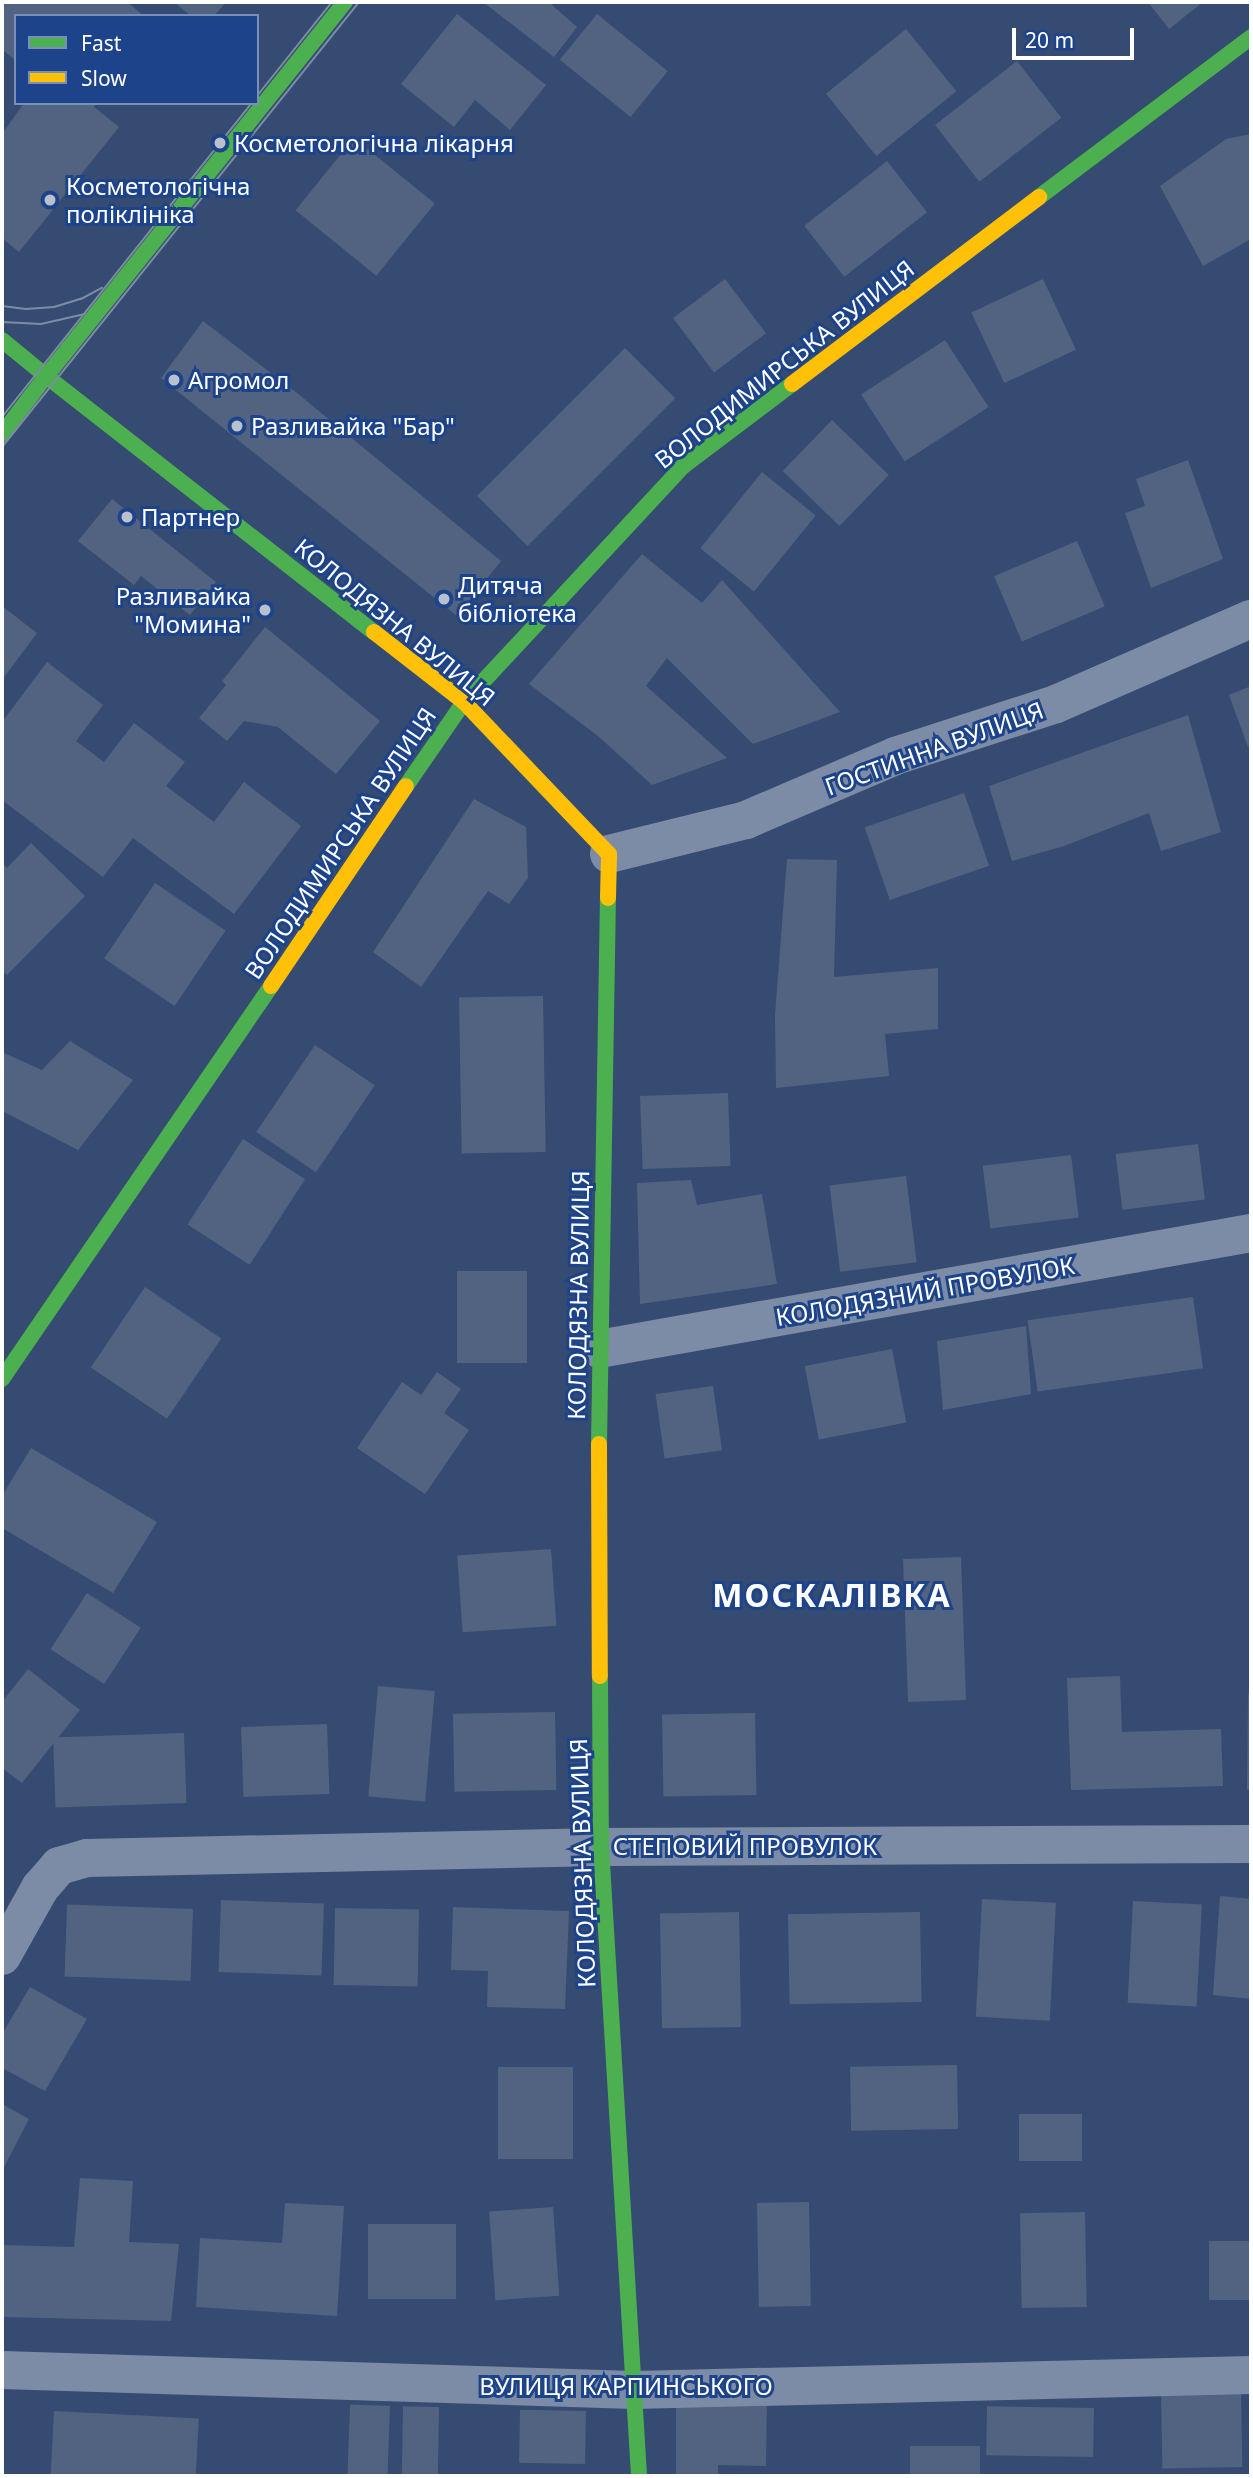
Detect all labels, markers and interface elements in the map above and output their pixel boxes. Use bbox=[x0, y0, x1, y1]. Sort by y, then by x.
legend bbox=[14, 14, 259, 105]
scale bar bbox=[1015, 14, 1138, 58]
text: 20 m bbox=[1025, 26, 1074, 54]
text: Fast bbox=[81, 29, 121, 57]
text: Slow bbox=[81, 64, 127, 92]
place label: Косметологічна лікарня bbox=[234, 129, 514, 157]
marker: Косметологічна лікарня bbox=[212, 135, 228, 151]
place label: Косметологічна поліклініка bbox=[66, 172, 250, 228]
marker: Косметологічна поліклініка bbox=[40, 190, 60, 210]
street label: ВОЛОДИМИРСЬКА ВУЛИЦЯ bbox=[649, 254, 919, 474]
place label: Агромол bbox=[188, 366, 289, 394]
marker: Агромол bbox=[166, 372, 182, 388]
place label: Разливайка "Бар" bbox=[251, 412, 455, 440]
marker: Разливайка "Бар" bbox=[229, 418, 245, 434]
place label: Партнер bbox=[141, 503, 240, 531]
marker: Партнер bbox=[119, 509, 135, 525]
street label: КОЛОДЯЗНА ВУЛИЦЯ bbox=[289, 532, 501, 712]
place label: Дитяча бібліотека bbox=[458, 571, 577, 627]
place label: Разливайка "Момина" bbox=[116, 582, 251, 638]
marker: Дитяча бібліотека bbox=[436, 591, 452, 607]
marker: Разливайка "Момина" bbox=[257, 602, 273, 618]
street label: ГОСТИННА ВУЛИЦЯ bbox=[821, 695, 1047, 801]
street label: ВОЛОДИМИРСЬКА ВУЛИЦЯ bbox=[238, 702, 442, 984]
street label: КОЛОДЯЗНА ВУЛИЦЯ bbox=[561, 1170, 595, 1420]
street label: КОЛОДЯЗНИЙ ПРОВУЛОК bbox=[773, 1251, 1077, 1331]
district label: МОСКАЛІВКА bbox=[714, 1576, 950, 1614]
street label: КОЛОДЯЗНА ВУЛИЦЯ bbox=[563, 1738, 601, 1988]
street label: СТЕПОВИЙ ПРОВУЛОК bbox=[613, 1832, 877, 1860]
street label: ВУЛИЦЯ КАРПИНСЬКОГО bbox=[479, 2372, 773, 2400]

